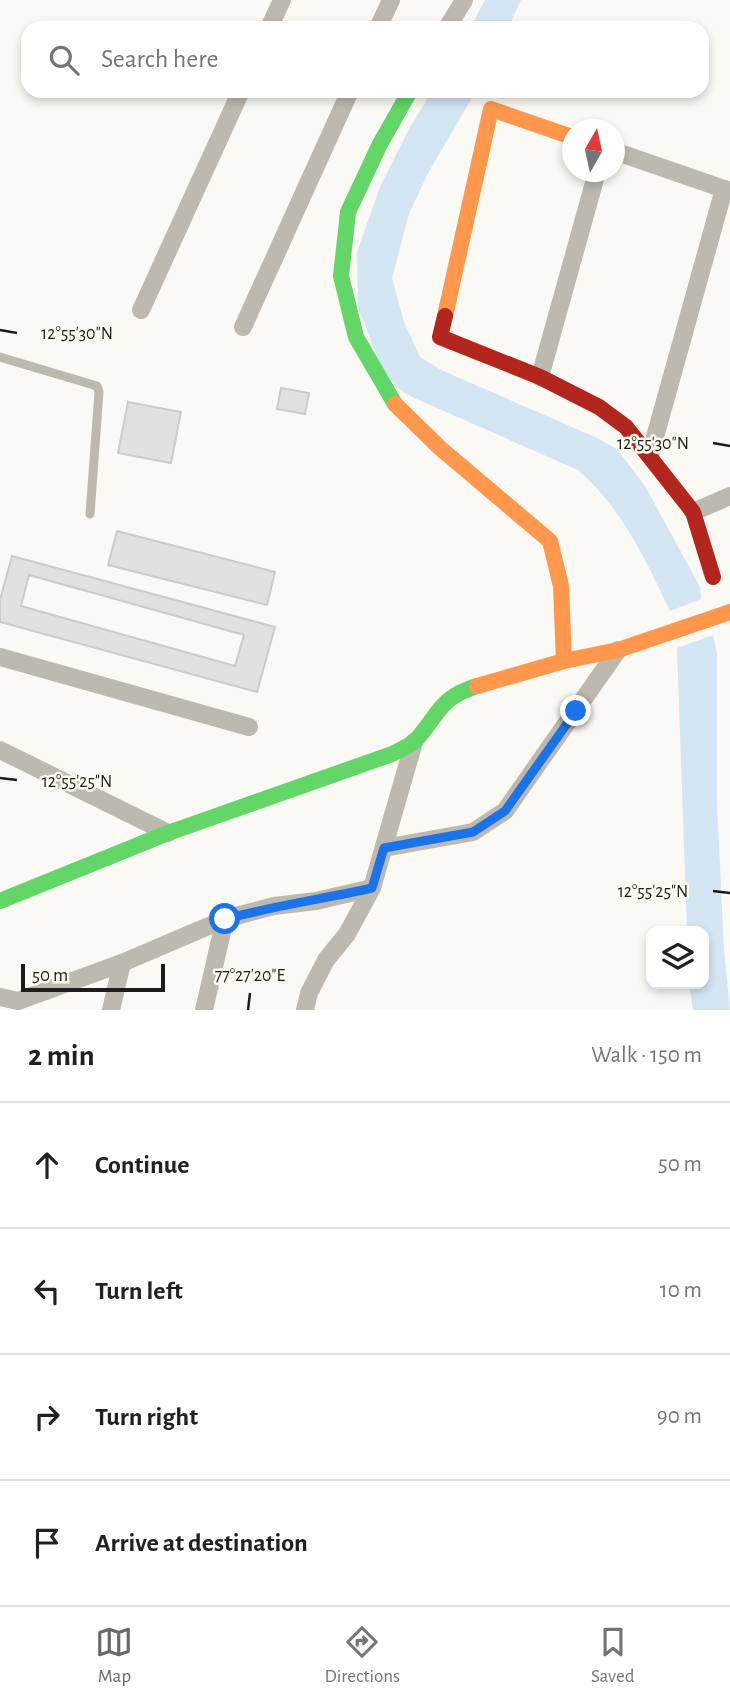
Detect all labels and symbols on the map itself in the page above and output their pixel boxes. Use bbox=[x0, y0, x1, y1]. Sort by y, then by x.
north arrow bbox=[562, 119, 625, 182]
text: 12°55'30"N bbox=[41, 325, 113, 343]
text: 12°55'30"N bbox=[617, 435, 689, 453]
route end bbox=[560, 695, 591, 726]
text: 12°55'25"N bbox=[42, 773, 112, 791]
text: 12°55'25"N bbox=[618, 883, 688, 901]
route start bbox=[209, 903, 240, 934]
scale bar bbox=[21, 961, 164, 993]
text: 77°27'20"E bbox=[215, 967, 286, 985]

